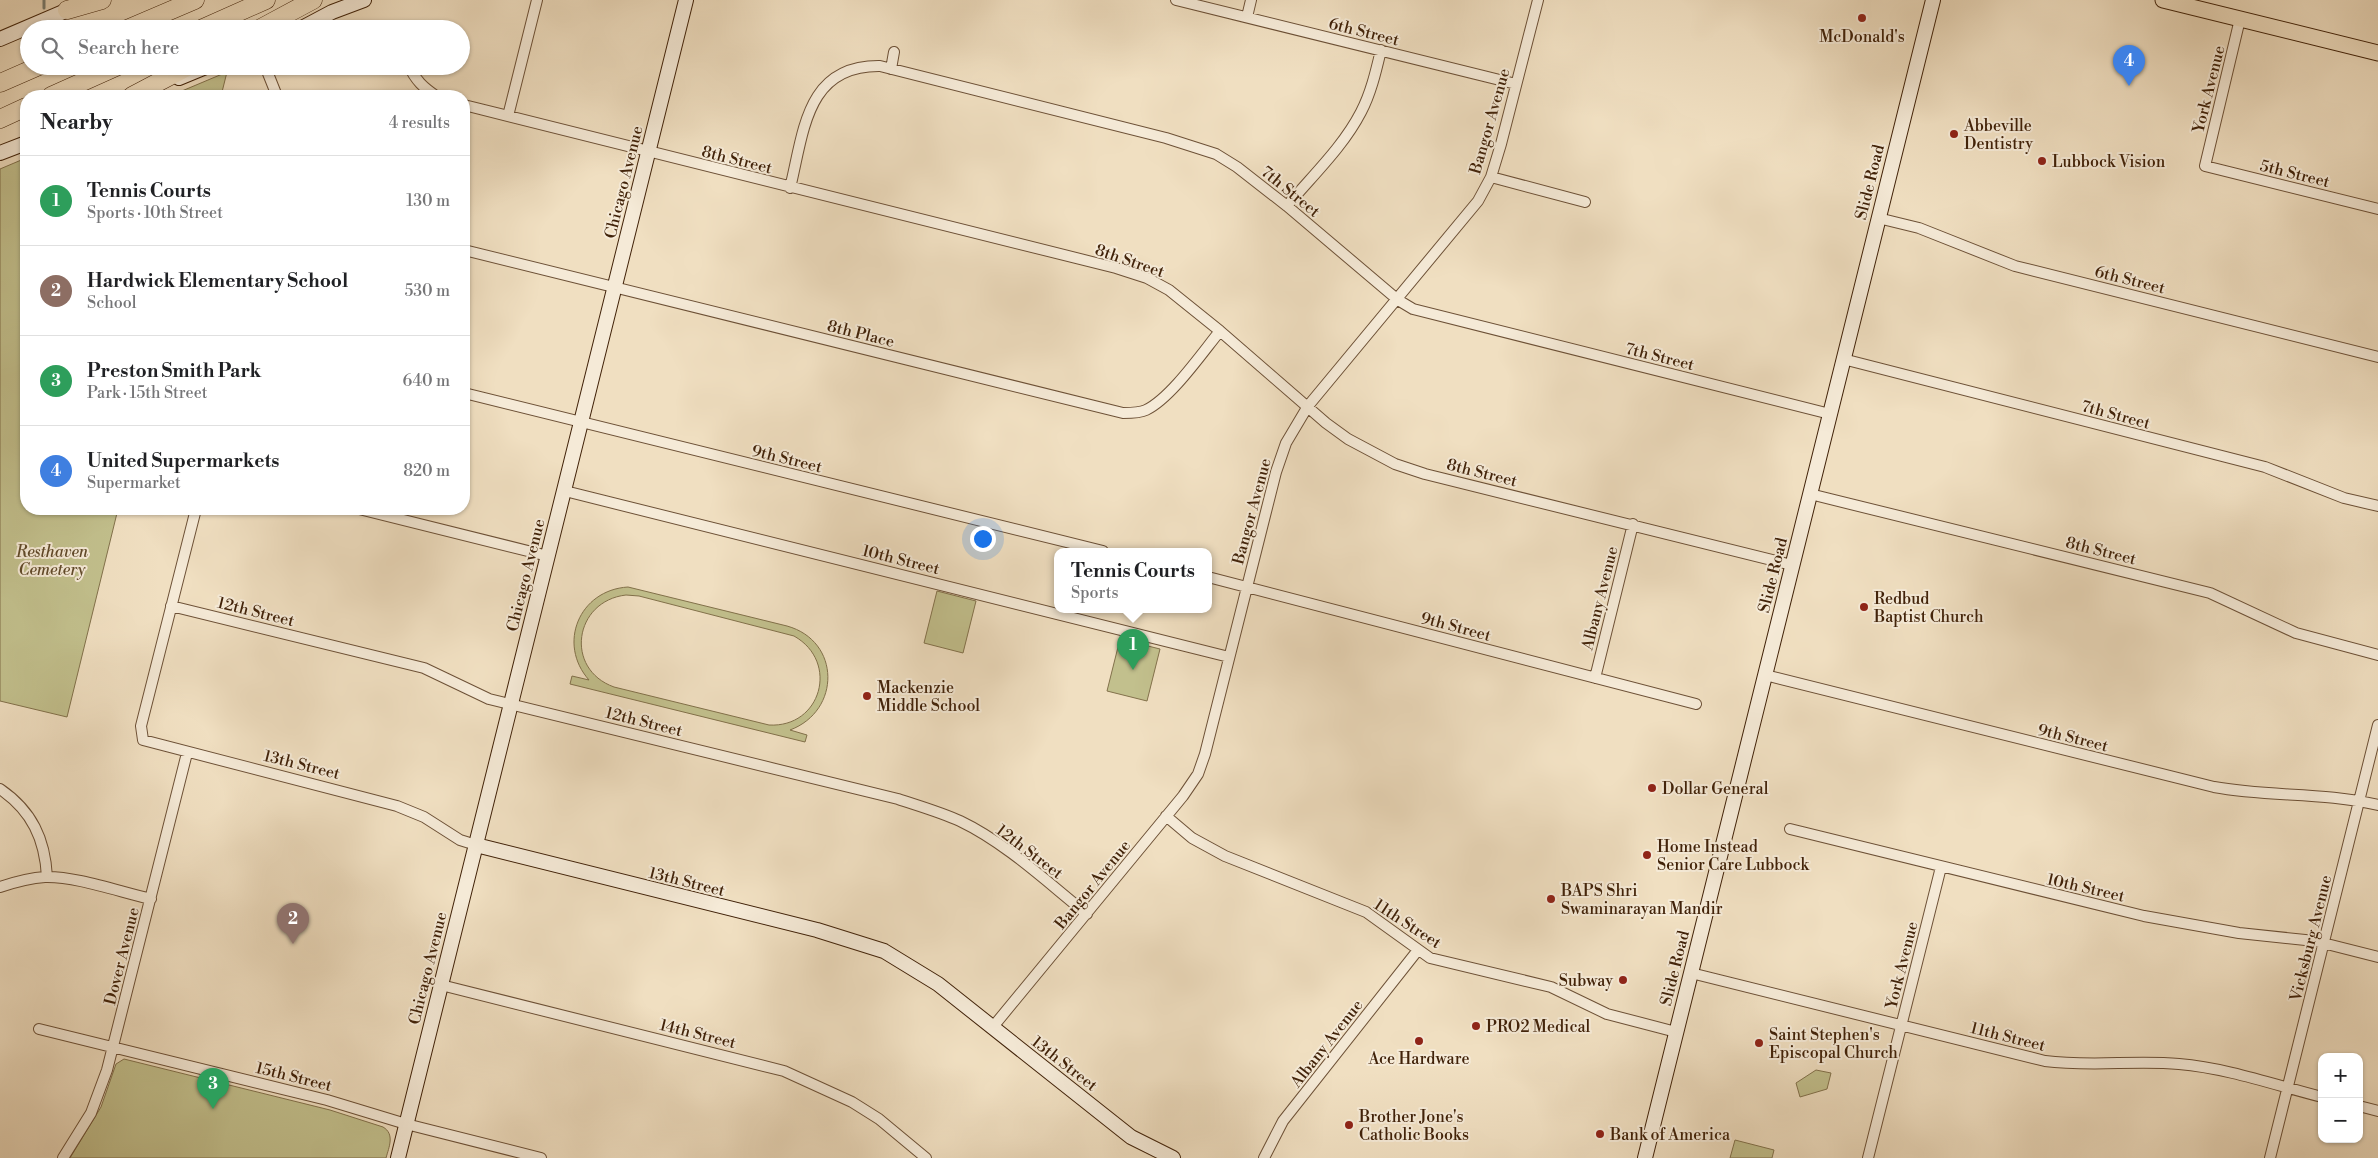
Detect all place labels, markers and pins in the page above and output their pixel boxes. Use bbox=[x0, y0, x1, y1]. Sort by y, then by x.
marker: McDonald's bbox=[1856, 12, 1868, 24]
place label: McDonald's bbox=[1819, 27, 1905, 47]
pin: 4 bbox=[2113, 45, 2145, 86]
place label: Abbeville Dentistry bbox=[1963, 116, 2033, 154]
marker: Abbeville Dentistry bbox=[1948, 128, 1960, 140]
place label: Lubbock Vision bbox=[2052, 152, 2166, 172]
marker: Lubbock Vision bbox=[2036, 155, 2048, 167]
place label: Redbud Baptist Church bbox=[1873, 589, 1984, 627]
marker: Redbud Baptist Church bbox=[1858, 601, 1870, 613]
pin: 1 bbox=[1117, 629, 1149, 670]
place label: Mackenzie Middle School bbox=[877, 678, 980, 716]
marker: Mackenzie Middle School bbox=[861, 690, 873, 702]
place label: Dollar General bbox=[1662, 779, 1769, 799]
marker: Dollar General bbox=[1646, 782, 1658, 794]
place label: Home Instead Senior Care Lubbock bbox=[1657, 837, 1811, 875]
marker: Home Instead Senior Care Lubbock bbox=[1641, 849, 1653, 861]
place label: BAPS Shri Swaminarayan Mandir bbox=[1560, 881, 1723, 919]
marker: BAPS Shri Swaminarayan Mandir bbox=[1545, 893, 1557, 905]
pin: 2 bbox=[277, 903, 309, 944]
place label: Subway bbox=[1559, 971, 1613, 991]
marker: Subway bbox=[1617, 974, 1629, 986]
place label: PRO2 Medical bbox=[1486, 1017, 1591, 1037]
marker: PRO2 Medical bbox=[1470, 1020, 1482, 1032]
place label: Saint Stephen's Episcopal Church bbox=[1769, 1025, 1898, 1063]
marker: Ace Hardware bbox=[1413, 1035, 1425, 1047]
marker: Saint Stephen's Episcopal Church bbox=[1753, 1037, 1765, 1049]
place label: Ace Hardware bbox=[1367, 1049, 1470, 1069]
pin: 3 bbox=[197, 1068, 229, 1109]
place label: Brother Jone's Catholic Books bbox=[1358, 1107, 1469, 1145]
marker: Brother Jone's Catholic Books bbox=[1343, 1119, 1355, 1131]
place label: Bank of America bbox=[1609, 1125, 1731, 1145]
marker: Bank of America bbox=[1594, 1128, 1606, 1140]

